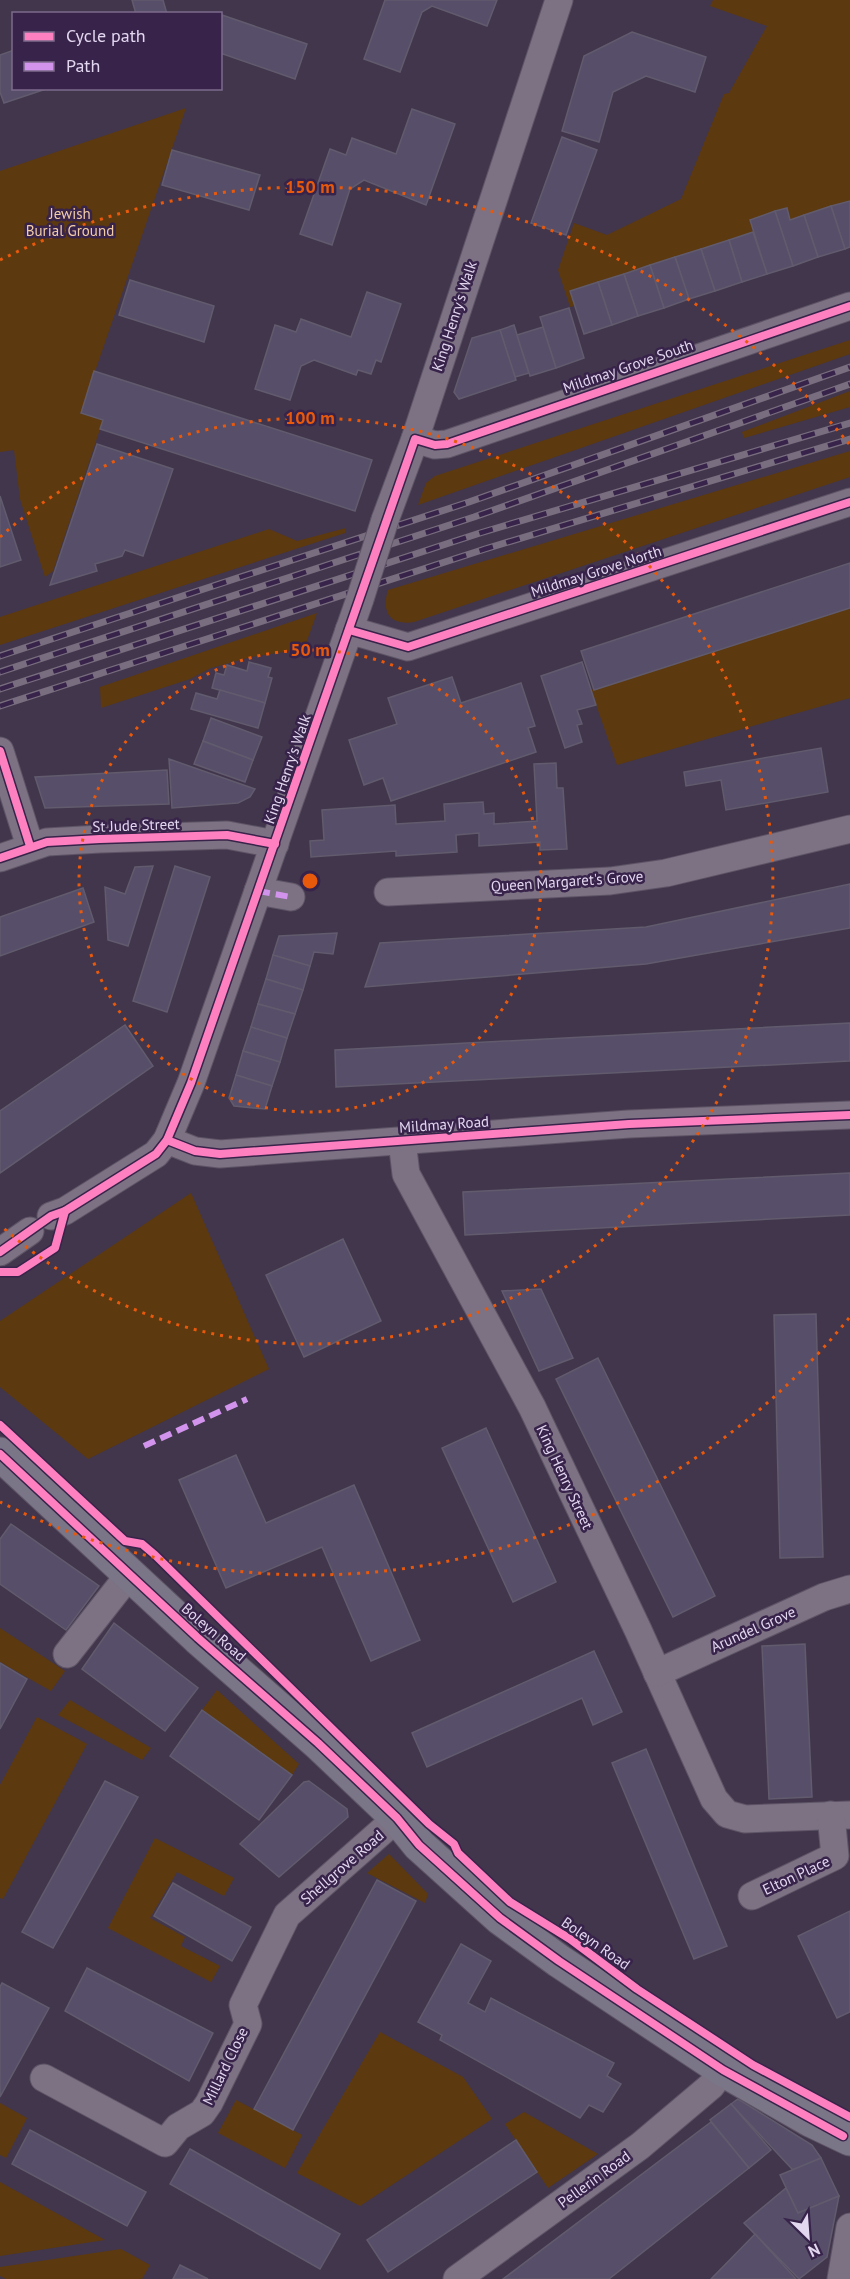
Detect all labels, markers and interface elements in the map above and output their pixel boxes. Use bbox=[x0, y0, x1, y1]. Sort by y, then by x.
legend bbox=[12, 12, 222, 90]
text: Cycle path bbox=[66, 24, 146, 47]
text: Path bbox=[66, 54, 100, 77]
text: 150 m bbox=[285, 175, 335, 198]
park label: Jewish Burial Ground bbox=[26, 204, 114, 240]
street label: King Henry's Walk bbox=[427, 258, 481, 373]
street label: Mildmay Grove South bbox=[560, 335, 696, 397]
text: 100 m bbox=[285, 406, 335, 429]
street label: Mildmay Grove North bbox=[528, 541, 664, 601]
text: 50 m bbox=[290, 638, 330, 661]
street label: King Henry's Walk bbox=[259, 711, 315, 826]
street label: St Jude Street bbox=[92, 814, 180, 836]
street label: Queen Margaret's Grove bbox=[490, 866, 644, 896]
centre of rings bbox=[300, 871, 320, 891]
street label: Mildmay Road bbox=[398, 1111, 490, 1137]
street label: King Henry Street bbox=[532, 1422, 598, 1532]
street label: Boleyn Road bbox=[178, 1599, 250, 1665]
street label: Arundel Grove bbox=[708, 1602, 798, 1656]
street label: Shellgrove Road bbox=[297, 1826, 387, 1908]
street label: Elton Place bbox=[759, 1851, 833, 1899]
street label: Boleyn Road bbox=[558, 1912, 634, 1974]
street label: Millard Close bbox=[198, 2024, 252, 2108]
street label: Pellerin Road bbox=[554, 2146, 634, 2212]
north arrow bbox=[778, 2207, 838, 2267]
text: N bbox=[805, 2239, 823, 2262]

